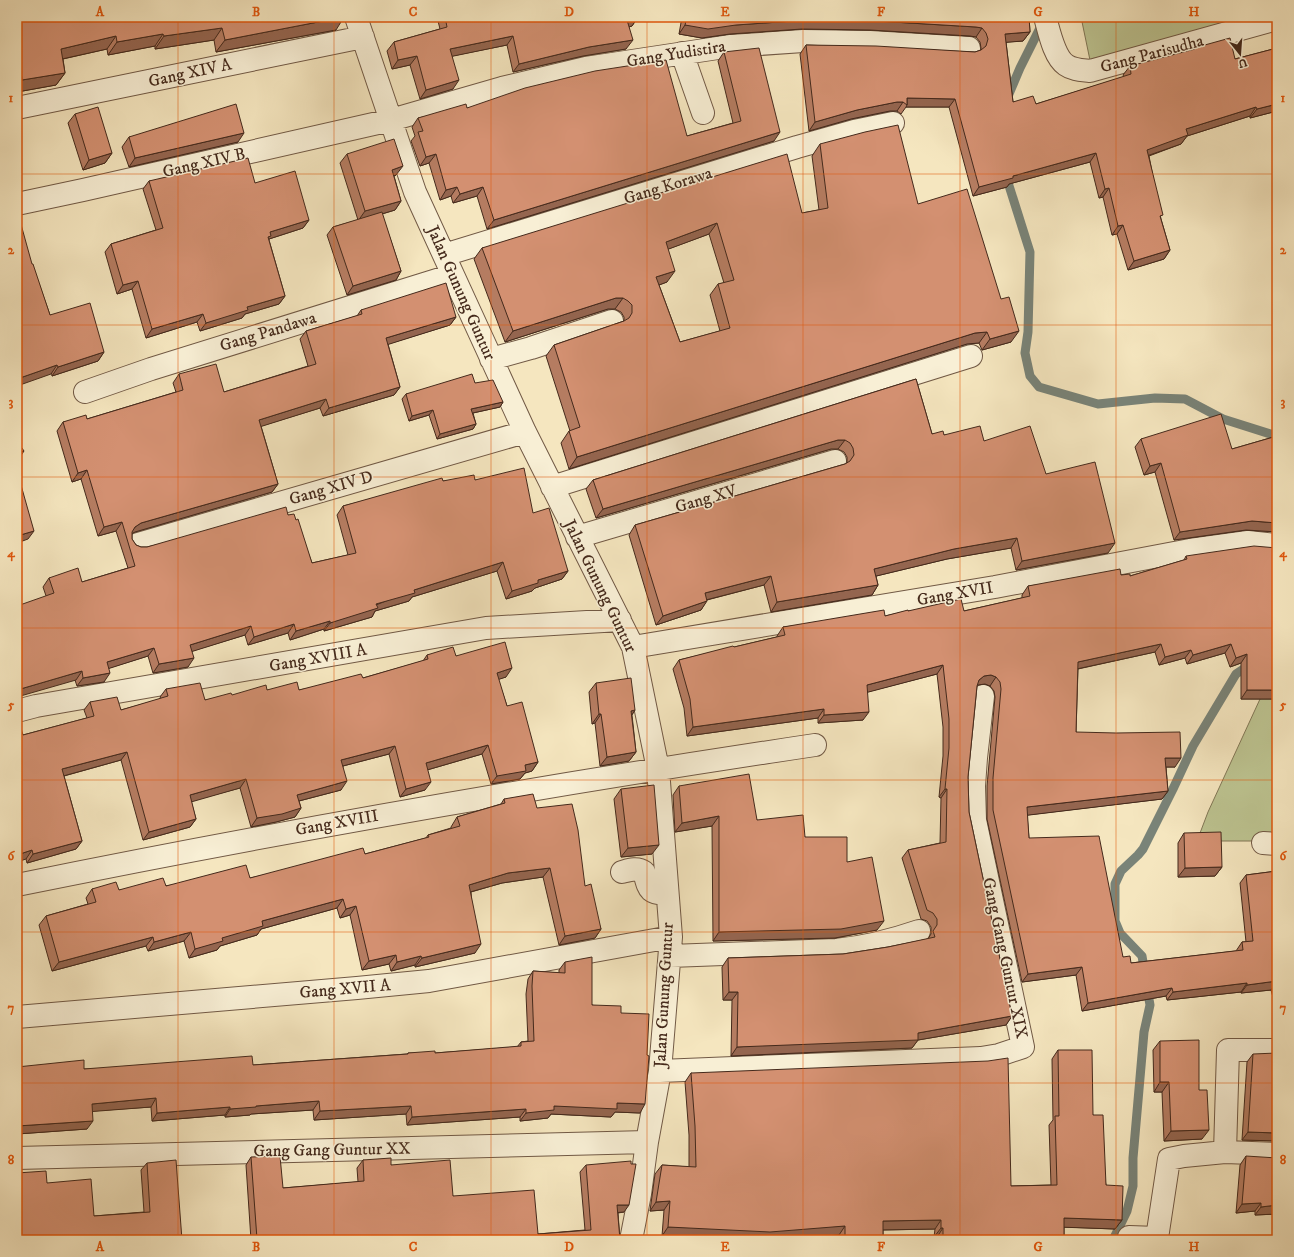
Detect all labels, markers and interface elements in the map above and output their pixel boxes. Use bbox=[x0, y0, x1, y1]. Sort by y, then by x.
text: A bbox=[95, 4, 105, 20]
text: B bbox=[252, 4, 260, 20]
text: C bbox=[409, 4, 418, 20]
text: D bbox=[564, 4, 574, 20]
text: E bbox=[720, 4, 730, 20]
text: F bbox=[877, 4, 886, 20]
text: G bbox=[1033, 4, 1043, 20]
text: H bbox=[1189, 4, 1200, 20]
street label: Gang Parisudha bbox=[1098, 29, 1207, 78]
north arrow bbox=[1220, 34, 1260, 74]
street label: Gang Yudistira bbox=[625, 35, 728, 73]
street label: Gang XIV A bbox=[146, 53, 234, 93]
text: U bbox=[1236, 55, 1249, 71]
text: 1 bbox=[9, 90, 14, 106]
text: 1 bbox=[1281, 90, 1286, 106]
street label: Gang XIV B bbox=[160, 143, 248, 183]
street label: Gang Korawa bbox=[621, 162, 716, 210]
street label: Jalan Gunung Guntur bbox=[421, 220, 501, 364]
text: 2 bbox=[8, 242, 15, 258]
text: 2 bbox=[1280, 242, 1287, 258]
street label: Gang Pandawa bbox=[217, 307, 320, 357]
text: 3 bbox=[9, 394, 14, 410]
text: 3 bbox=[1281, 394, 1286, 410]
street label: Gang XIV D bbox=[286, 466, 376, 510]
street label: Gang XV bbox=[673, 479, 740, 518]
street label: Jalan Gunung Guntur bbox=[557, 514, 642, 657]
text: 4 bbox=[6, 545, 15, 562]
text: 4 bbox=[1278, 545, 1287, 562]
street label: Gang XVII bbox=[915, 576, 995, 612]
street label: Gang XVIII A bbox=[268, 639, 369, 677]
text: 5 bbox=[7, 697, 15, 713]
text: 5 bbox=[1279, 697, 1287, 713]
street label: Gang XVIII bbox=[294, 805, 380, 841]
text: 6 bbox=[8, 848, 16, 864]
text: 6 bbox=[1280, 848, 1288, 864]
street label: Gang Gang Guntur XIX bbox=[977, 876, 1033, 1041]
street label: Jalan Gunung Guntur bbox=[649, 921, 679, 1070]
street label: Gang XVII A bbox=[298, 974, 392, 1004]
text: 7 bbox=[8, 1000, 15, 1016]
text: 7 bbox=[1280, 1000, 1287, 1016]
street label: Gang Gang Guntur XX bbox=[253, 1138, 411, 1162]
text: 8 bbox=[8, 1152, 15, 1168]
text: 8 bbox=[1280, 1152, 1287, 1168]
text: A bbox=[95, 1239, 105, 1255]
text: B bbox=[252, 1239, 260, 1255]
text: C bbox=[409, 1239, 418, 1255]
text: D bbox=[564, 1239, 574, 1255]
text: E bbox=[720, 1239, 730, 1255]
text: F bbox=[877, 1239, 886, 1255]
text: G bbox=[1033, 1239, 1043, 1255]
text: H bbox=[1189, 1239, 1200, 1255]

